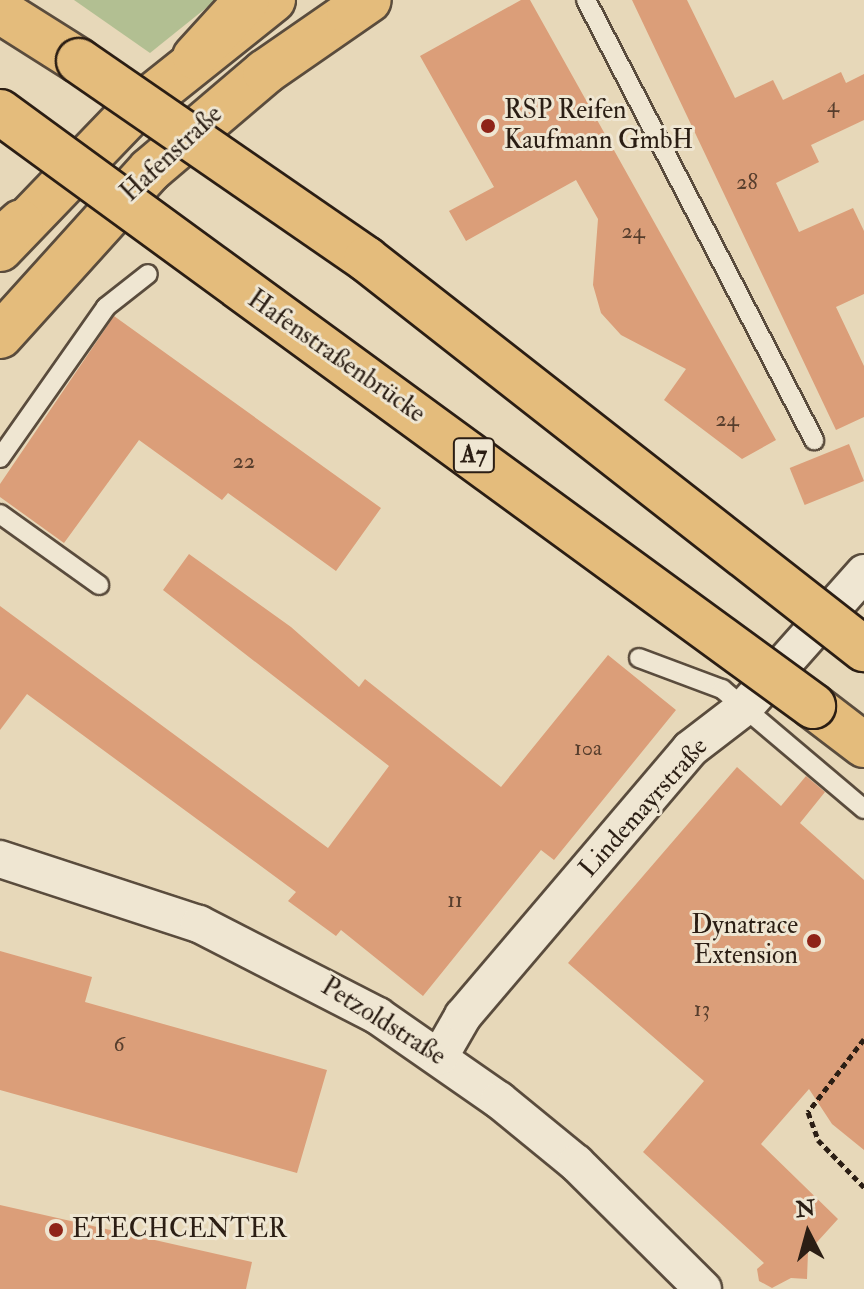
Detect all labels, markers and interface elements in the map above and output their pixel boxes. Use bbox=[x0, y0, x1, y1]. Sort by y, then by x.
house number: 4 bbox=[827, 93, 839, 119]
place label: RSP Reifen Kaufmann GmbH bbox=[504, 95, 693, 156]
street label: Hafenstraße bbox=[115, 99, 229, 209]
marker: RSP Reifen Kaufmann GmbH bbox=[479, 117, 497, 135]
house number: 28 bbox=[736, 170, 758, 196]
house number: 24 bbox=[621, 219, 645, 245]
street label: Hafenstraßenbrücke bbox=[241, 284, 431, 430]
house number: 24 bbox=[715, 407, 739, 433]
road number: A7 bbox=[452, 435, 496, 475]
house number: 22 bbox=[233, 449, 255, 475]
street label: Lindemayrstraße bbox=[573, 732, 715, 884]
house number: 10a bbox=[574, 736, 602, 762]
house number: 11 bbox=[447, 888, 463, 914]
place label: Dynatrace Extension bbox=[691, 910, 798, 972]
marker: Dynatrace Extension bbox=[805, 932, 823, 950]
street label: Petzoldstraße bbox=[315, 971, 451, 1073]
house number: 13 bbox=[694, 997, 710, 1023]
house number: 6 bbox=[113, 1032, 125, 1058]
north arrow bbox=[768, 1193, 848, 1273]
text: N bbox=[794, 1194, 817, 1224]
place label: ETECHCENTER bbox=[72, 1214, 287, 1246]
marker: ETECHCENTER bbox=[47, 1221, 65, 1239]

